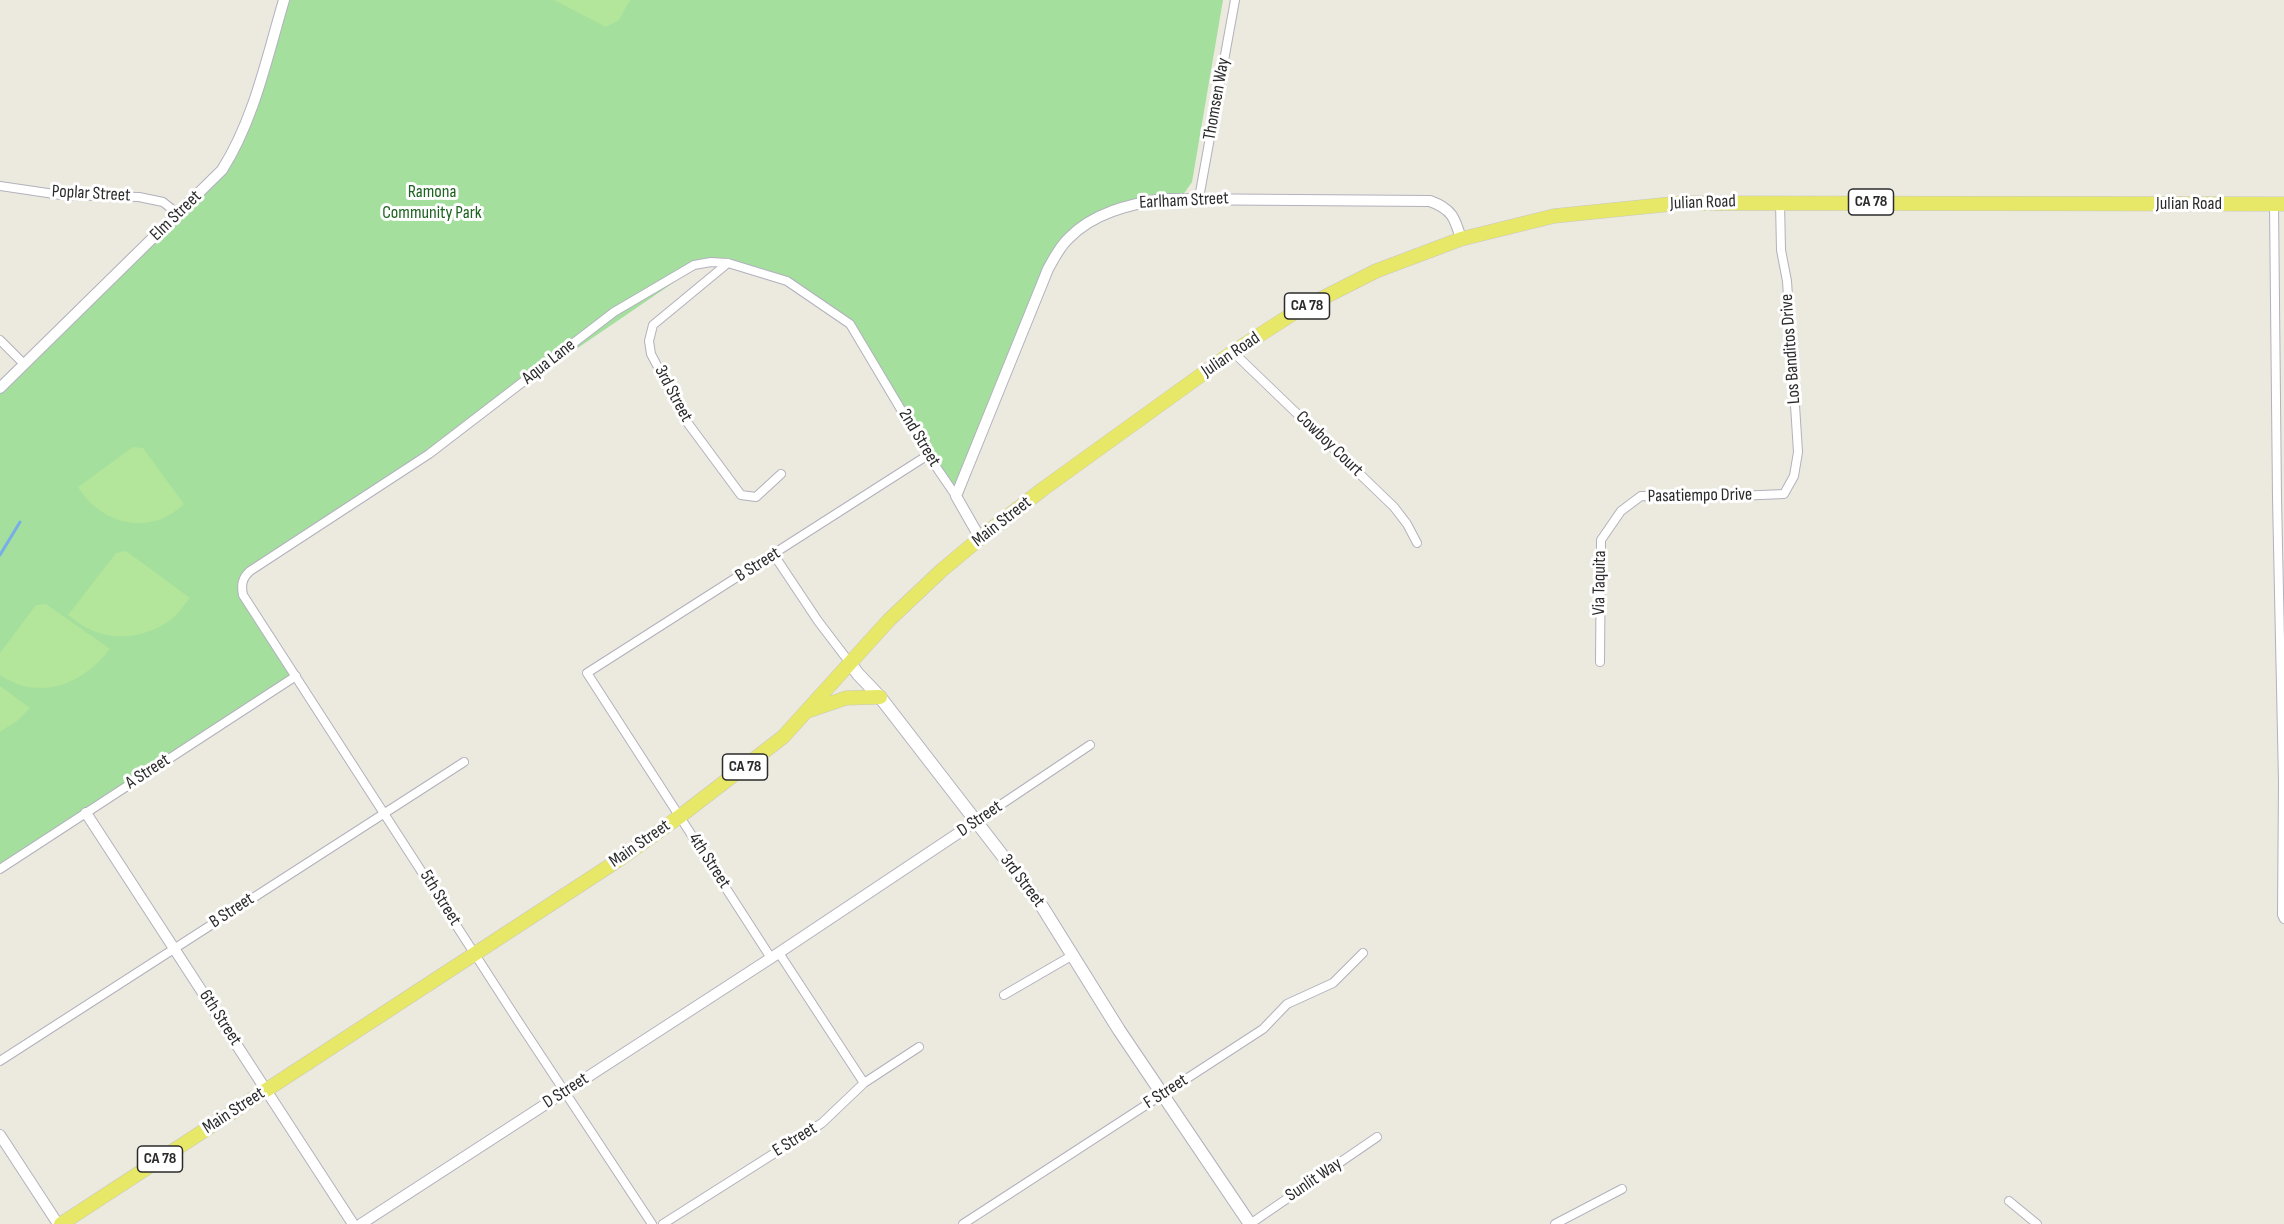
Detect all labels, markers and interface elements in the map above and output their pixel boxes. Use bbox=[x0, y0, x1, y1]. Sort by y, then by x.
street label: Thomsen Way bbox=[1199, 56, 1235, 142]
street label: Poplar Street bbox=[51, 181, 131, 207]
park label: Ramona Community Park bbox=[382, 181, 482, 224]
street label: Elm Street bbox=[146, 186, 206, 246]
street label: Earlham Street bbox=[1139, 188, 1229, 214]
road number: CA 78 bbox=[1848, 189, 1894, 215]
street label: Julian Road bbox=[1670, 191, 1736, 215]
street label: Julian Road bbox=[2156, 193, 2222, 215]
road number: CA 78 bbox=[1284, 293, 1330, 319]
street label: Los Banditos Drive bbox=[1776, 293, 1806, 405]
street label: Julian Road bbox=[1198, 328, 1264, 382]
street label: Aqua Lane bbox=[518, 335, 580, 389]
street label: 3rd Street bbox=[649, 362, 697, 426]
street label: 2nd Street bbox=[893, 405, 945, 471]
street label: Cowboy Court bbox=[1291, 407, 1367, 481]
street label: Pasatiempo Drive bbox=[1648, 484, 1752, 508]
street label: Main Street bbox=[968, 492, 1036, 552]
street label: B Street bbox=[732, 543, 784, 587]
street label: Via Taquita bbox=[1589, 550, 1611, 616]
street label: A Street bbox=[122, 750, 174, 794]
road number: CA 78 bbox=[722, 754, 768, 780]
street label: D Street bbox=[953, 796, 1007, 842]
street label: Main Street bbox=[605, 815, 675, 873]
street label: 4th Street bbox=[683, 829, 735, 893]
street label: 3rd Street bbox=[995, 850, 1049, 912]
street label: 5th Street bbox=[415, 866, 465, 930]
street label: B Street bbox=[206, 889, 258, 933]
street label: 6th Street bbox=[194, 986, 246, 1050]
street label: D Street bbox=[539, 1068, 593, 1114]
street label: F Street bbox=[1140, 1070, 1192, 1114]
street label: Main Street bbox=[199, 1083, 269, 1139]
street label: E Street bbox=[769, 1118, 821, 1162]
road number: CA 78 bbox=[138, 1146, 182, 1172]
street label: Sunlit Way bbox=[1282, 1153, 1346, 1207]

